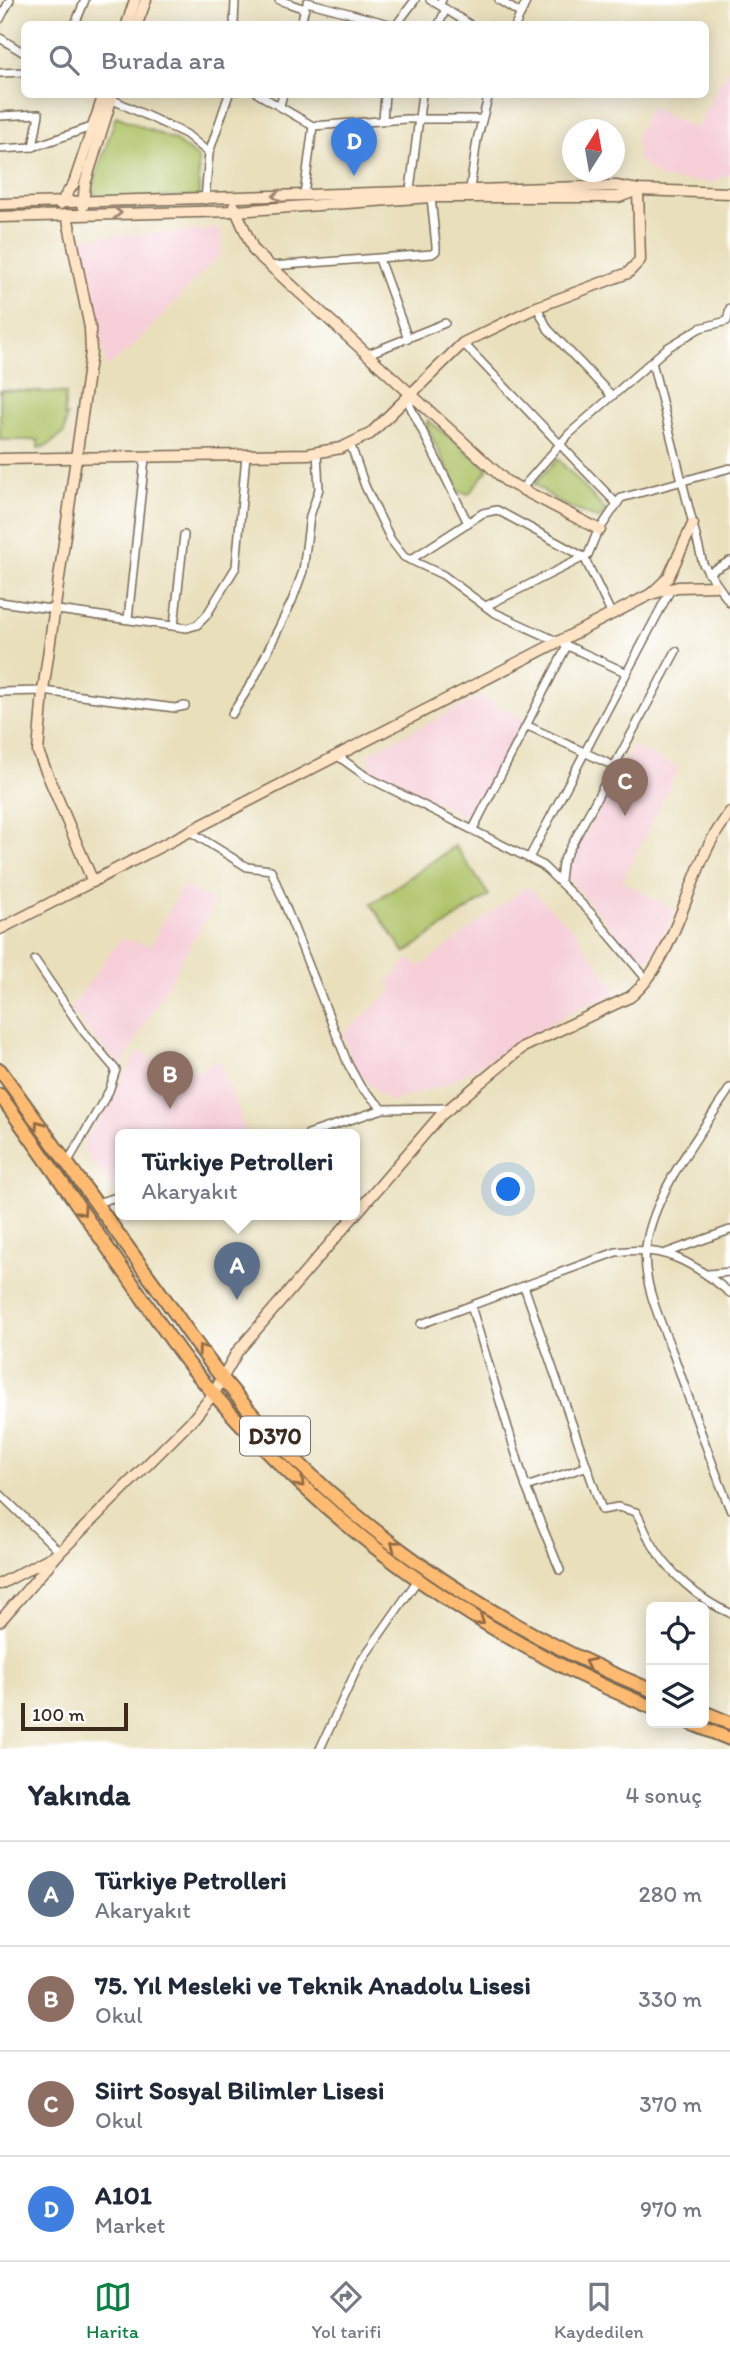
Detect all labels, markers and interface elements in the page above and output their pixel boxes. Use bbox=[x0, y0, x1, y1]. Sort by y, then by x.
search box bbox=[21, 21, 709, 98]
icon: search bbox=[45, 41, 83, 79]
text: Burada ara bbox=[101, 44, 225, 76]
pin: D bbox=[331, 118, 377, 176]
north arrow bbox=[562, 119, 625, 182]
one-way arrow bbox=[271, 189, 282, 204]
one-way arrow bbox=[112, 205, 123, 221]
pin: C bbox=[602, 758, 648, 816]
pin: B bbox=[147, 1051, 193, 1109]
one-way arrow bbox=[35, 1120, 48, 1133]
popup bbox=[115, 1129, 360, 1220]
text: Türkiye Petrolleri bbox=[142, 1145, 333, 1177]
your location bbox=[491, 1172, 525, 1206]
text: Akaryakıt bbox=[142, 1177, 238, 1205]
one-way arrow bbox=[74, 1203, 86, 1216]
pin: A bbox=[214, 1242, 260, 1300]
one-way arrow bbox=[197, 1344, 210, 1357]
road number: D370 bbox=[240, 1416, 310, 1456]
one-way arrow bbox=[291, 1475, 304, 1488]
one-way arrow bbox=[390, 1541, 402, 1554]
map controls bbox=[646, 1602, 709, 1728]
button: locate bbox=[646, 1602, 709, 1665]
one-way arrow bbox=[472, 1613, 485, 1626]
one-way arrow bbox=[584, 1658, 596, 1672]
button: layers bbox=[646, 1665, 709, 1728]
scale bar bbox=[21, 1700, 128, 1732]
text: 100 m bbox=[32, 1703, 84, 1726]
text: Yakında bbox=[28, 1776, 130, 1813]
text: 4 sonuç bbox=[625, 1781, 702, 1809]
text: Türkiye Petrolleri bbox=[95, 1864, 287, 1896]
text: A bbox=[44, 1880, 58, 1908]
text: 280 m bbox=[639, 1880, 702, 1908]
text: Akaryakıt bbox=[95, 1896, 191, 1924]
text: 75. Yıl Mesleki ve Teknik Anadolu Lisesi bbox=[95, 1969, 531, 2001]
text: B bbox=[44, 1985, 58, 2013]
text: 330 m bbox=[638, 1985, 702, 2013]
text: Okul bbox=[95, 2001, 143, 2029]
text: Siirt Sosyal Bilimler Lisesi bbox=[95, 2074, 384, 2106]
text: C bbox=[44, 2090, 58, 2118]
text: 370 m bbox=[639, 2090, 702, 2118]
text: Okul bbox=[95, 2106, 143, 2134]
text: A101 bbox=[95, 2179, 152, 2211]
text: D bbox=[43, 2195, 59, 2223]
text: 970 m bbox=[640, 2195, 702, 2223]
text: Market bbox=[95, 2211, 166, 2239]
tab: Harita bbox=[86, 2278, 139, 2343]
tab: Yol tarifi bbox=[311, 2278, 381, 2343]
tab: Kaydedilen bbox=[554, 2278, 644, 2343]

